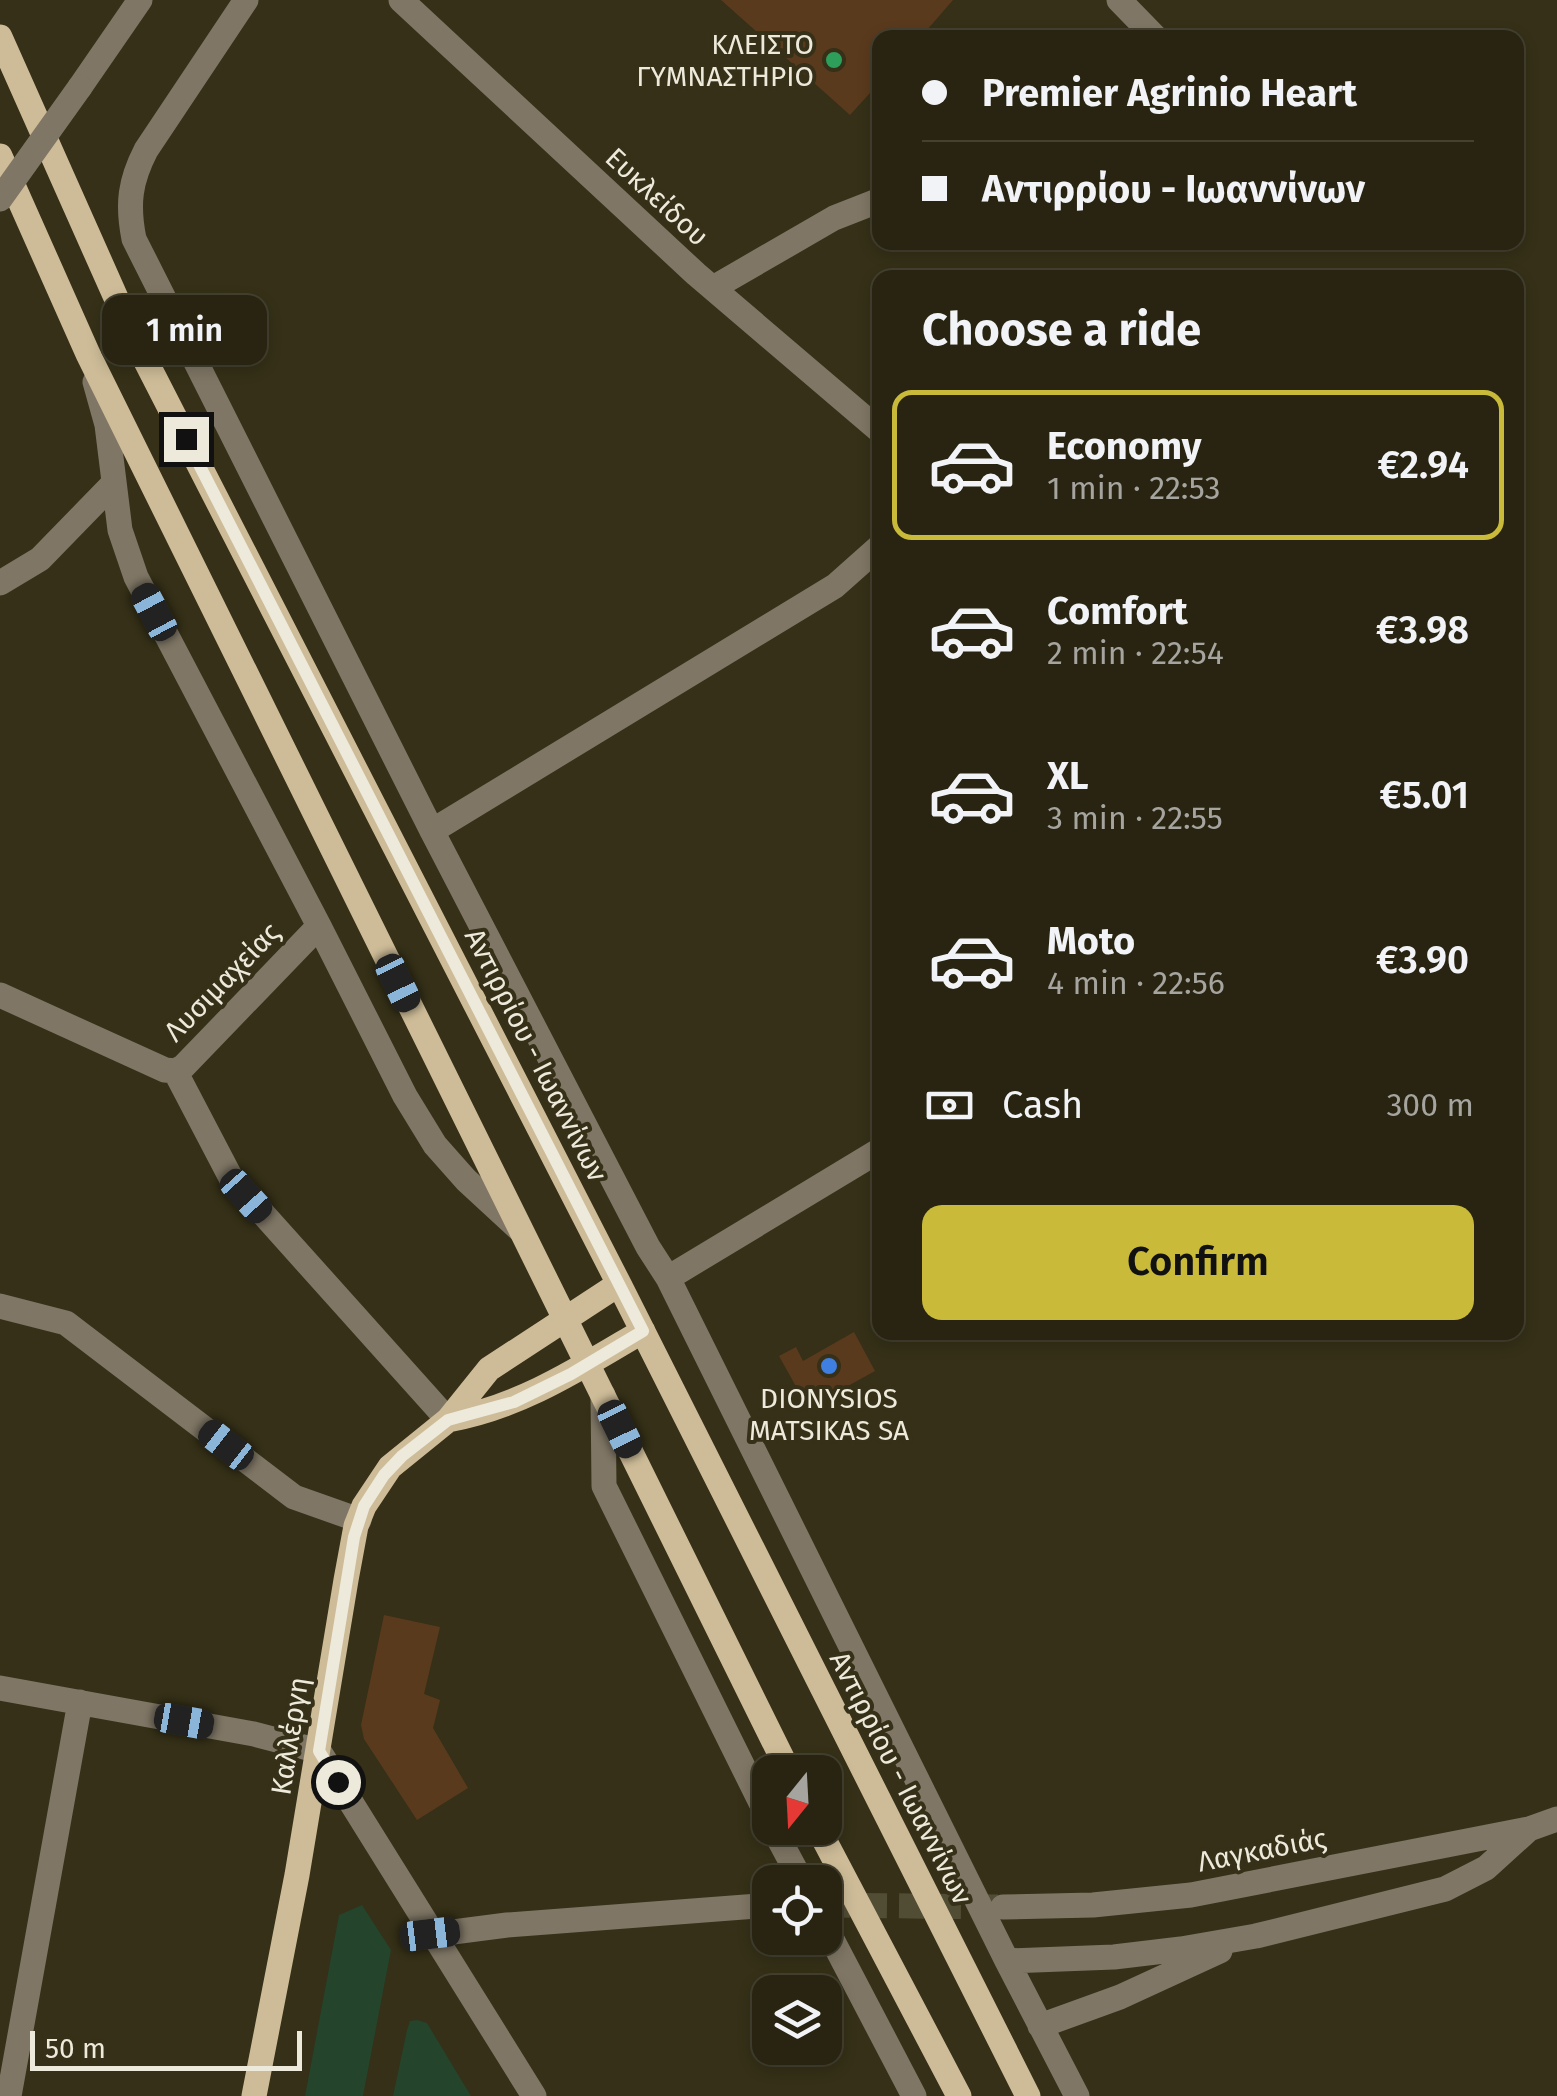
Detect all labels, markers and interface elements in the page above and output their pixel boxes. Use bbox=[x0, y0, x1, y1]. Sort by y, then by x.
place label: ΚΛΕΙΣΤΟ ΓΥΜΝΑΣΤΗΡΙΟ bbox=[636, 28, 814, 93]
marker: ΚΛΕΙΣΤΟ ΓΥΜΝΑΣΤΗΡΙΟ bbox=[823, 49, 845, 71]
text: Premier Agrinio Heart bbox=[982, 70, 1357, 116]
street label: Ευκλείδου bbox=[599, 141, 715, 253]
text: Αντιρρίου - Ιωαννίνων bbox=[982, 166, 1365, 212]
callout: 1 min bbox=[104, 294, 268, 364]
text: Choose a ride bbox=[922, 303, 1201, 357]
text: 1 min bbox=[146, 311, 223, 349]
route end bbox=[164, 417, 209, 462]
icon: car bbox=[927, 420, 1017, 510]
text: Economy bbox=[1047, 423, 1202, 469]
text: €2.94 bbox=[1378, 442, 1469, 488]
text: 1 min · 22:53 bbox=[1047, 469, 1220, 507]
car bbox=[127, 578, 181, 646]
icon: car bbox=[927, 585, 1017, 675]
text: Comfort bbox=[1047, 588, 1188, 634]
text: €3.98 bbox=[1376, 607, 1469, 653]
text: 2 min · 22:54 bbox=[1047, 634, 1224, 672]
icon: car bbox=[927, 750, 1017, 840]
text: XL bbox=[1047, 753, 1089, 799]
text: €5.01 bbox=[1380, 772, 1469, 818]
text: 3 min · 22:55 bbox=[1047, 799, 1223, 837]
icon: car bbox=[927, 915, 1017, 1005]
street label: Λυσιμαχείας bbox=[157, 916, 287, 1048]
text: Moto bbox=[1047, 918, 1135, 964]
street label: Αντιρρίου - Ιωαννίνων bbox=[458, 923, 614, 1187]
text: €3.90 bbox=[1376, 937, 1469, 983]
car bbox=[371, 949, 425, 1017]
text: 4 min · 22:56 bbox=[1047, 964, 1225, 1002]
icon: cash bbox=[922, 1078, 977, 1133]
text: Cash bbox=[1002, 1082, 1083, 1128]
text: 300 m bbox=[1386, 1086, 1474, 1124]
car bbox=[215, 1164, 277, 1228]
button: Confirm bbox=[922, 1205, 1474, 1320]
marker: DIONYSIOS MATSIKAS SA bbox=[818, 1355, 840, 1377]
place label: DIONYSIOS MATSIKAS SA bbox=[749, 1382, 909, 1447]
car bbox=[593, 1395, 647, 1463]
car bbox=[193, 1415, 259, 1475]
street label: Αντιρρίου - Ιωαννίνων bbox=[823, 1646, 979, 1910]
street label: Καλλέργη bbox=[264, 1675, 316, 1797]
car bbox=[152, 1701, 216, 1741]
north arrow bbox=[752, 1755, 842, 1845]
map controls bbox=[752, 1755, 842, 2065]
route start bbox=[316, 1760, 361, 1805]
street label: Λαγκαδιάς bbox=[1195, 1821, 1329, 1879]
button: locate bbox=[752, 1865, 842, 1955]
car bbox=[398, 1915, 462, 1953]
button: layers bbox=[752, 1975, 842, 2065]
scale bar bbox=[30, 2026, 302, 2070]
text: 50 m bbox=[45, 2032, 106, 2065]

